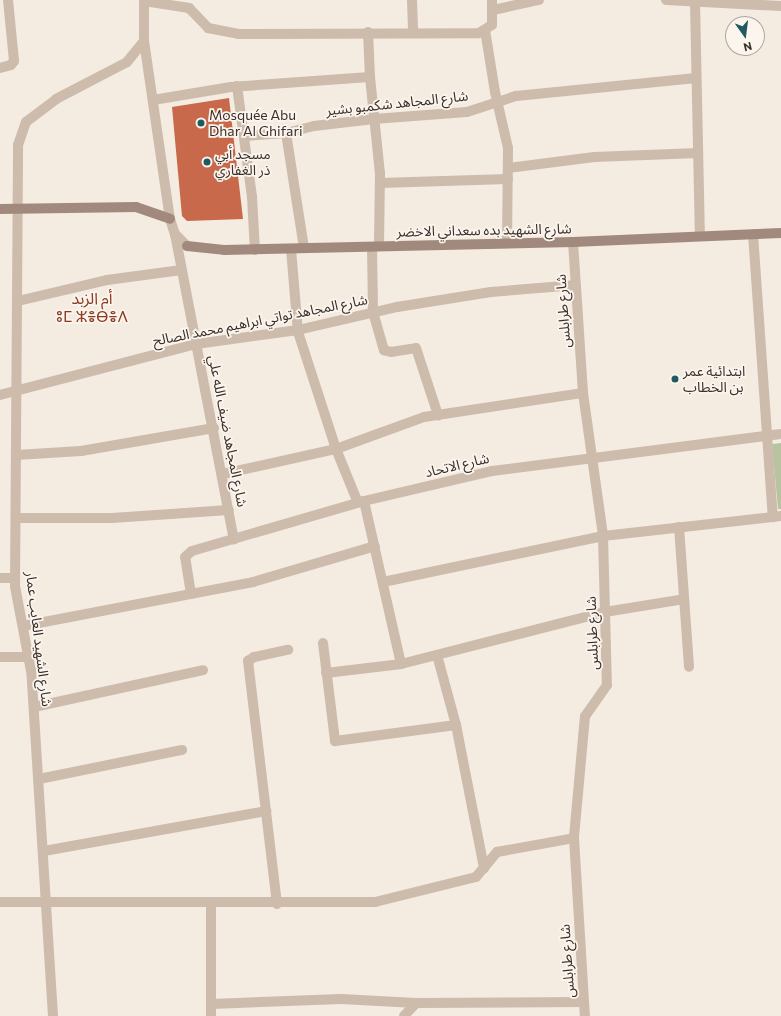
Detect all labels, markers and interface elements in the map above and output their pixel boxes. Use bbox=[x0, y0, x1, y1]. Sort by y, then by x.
north arrow bbox=[725, 16, 765, 56]
text: N bbox=[742, 40, 753, 54]
street label: شارع المجاهد شكمبو بشير bbox=[325, 87, 469, 119]
place label: Mosquée Abu Dhar Al Ghifari bbox=[209, 107, 303, 140]
marker: Mosquée Abu Dhar Al Ghifari bbox=[196, 118, 206, 128]
place label: مسجد أبي ذر الغفاري bbox=[215, 146, 271, 178]
marker: مسجد أبي ذر الغفاري bbox=[202, 157, 212, 167]
street label: شارع الشهيد بده سعداني الاخضر bbox=[396, 220, 572, 240]
street label: شارع طرابلس bbox=[552, 274, 574, 348]
district label: أم الزبد ⵓⵎ ⵣⴻⴱⴻⴷ bbox=[56, 288, 128, 326]
street label: شارع المجاهد تواتي ابراهيم محمد الصالح bbox=[151, 291, 369, 349]
street label: شارع المجاهد ضيف الله علي bbox=[205, 354, 251, 508]
place label: ابتدائية عمر بن الخطاب bbox=[683, 363, 745, 396]
marker: ابتدائية عمر بن الخطاب bbox=[670, 374, 680, 384]
street label: شارع الاتحاد bbox=[423, 449, 491, 481]
street label: شارع الشهيد العايب عمار bbox=[22, 570, 56, 708]
street label: شارع طرابلس bbox=[582, 596, 602, 670]
street label: شارع طرابلس bbox=[556, 924, 578, 998]

